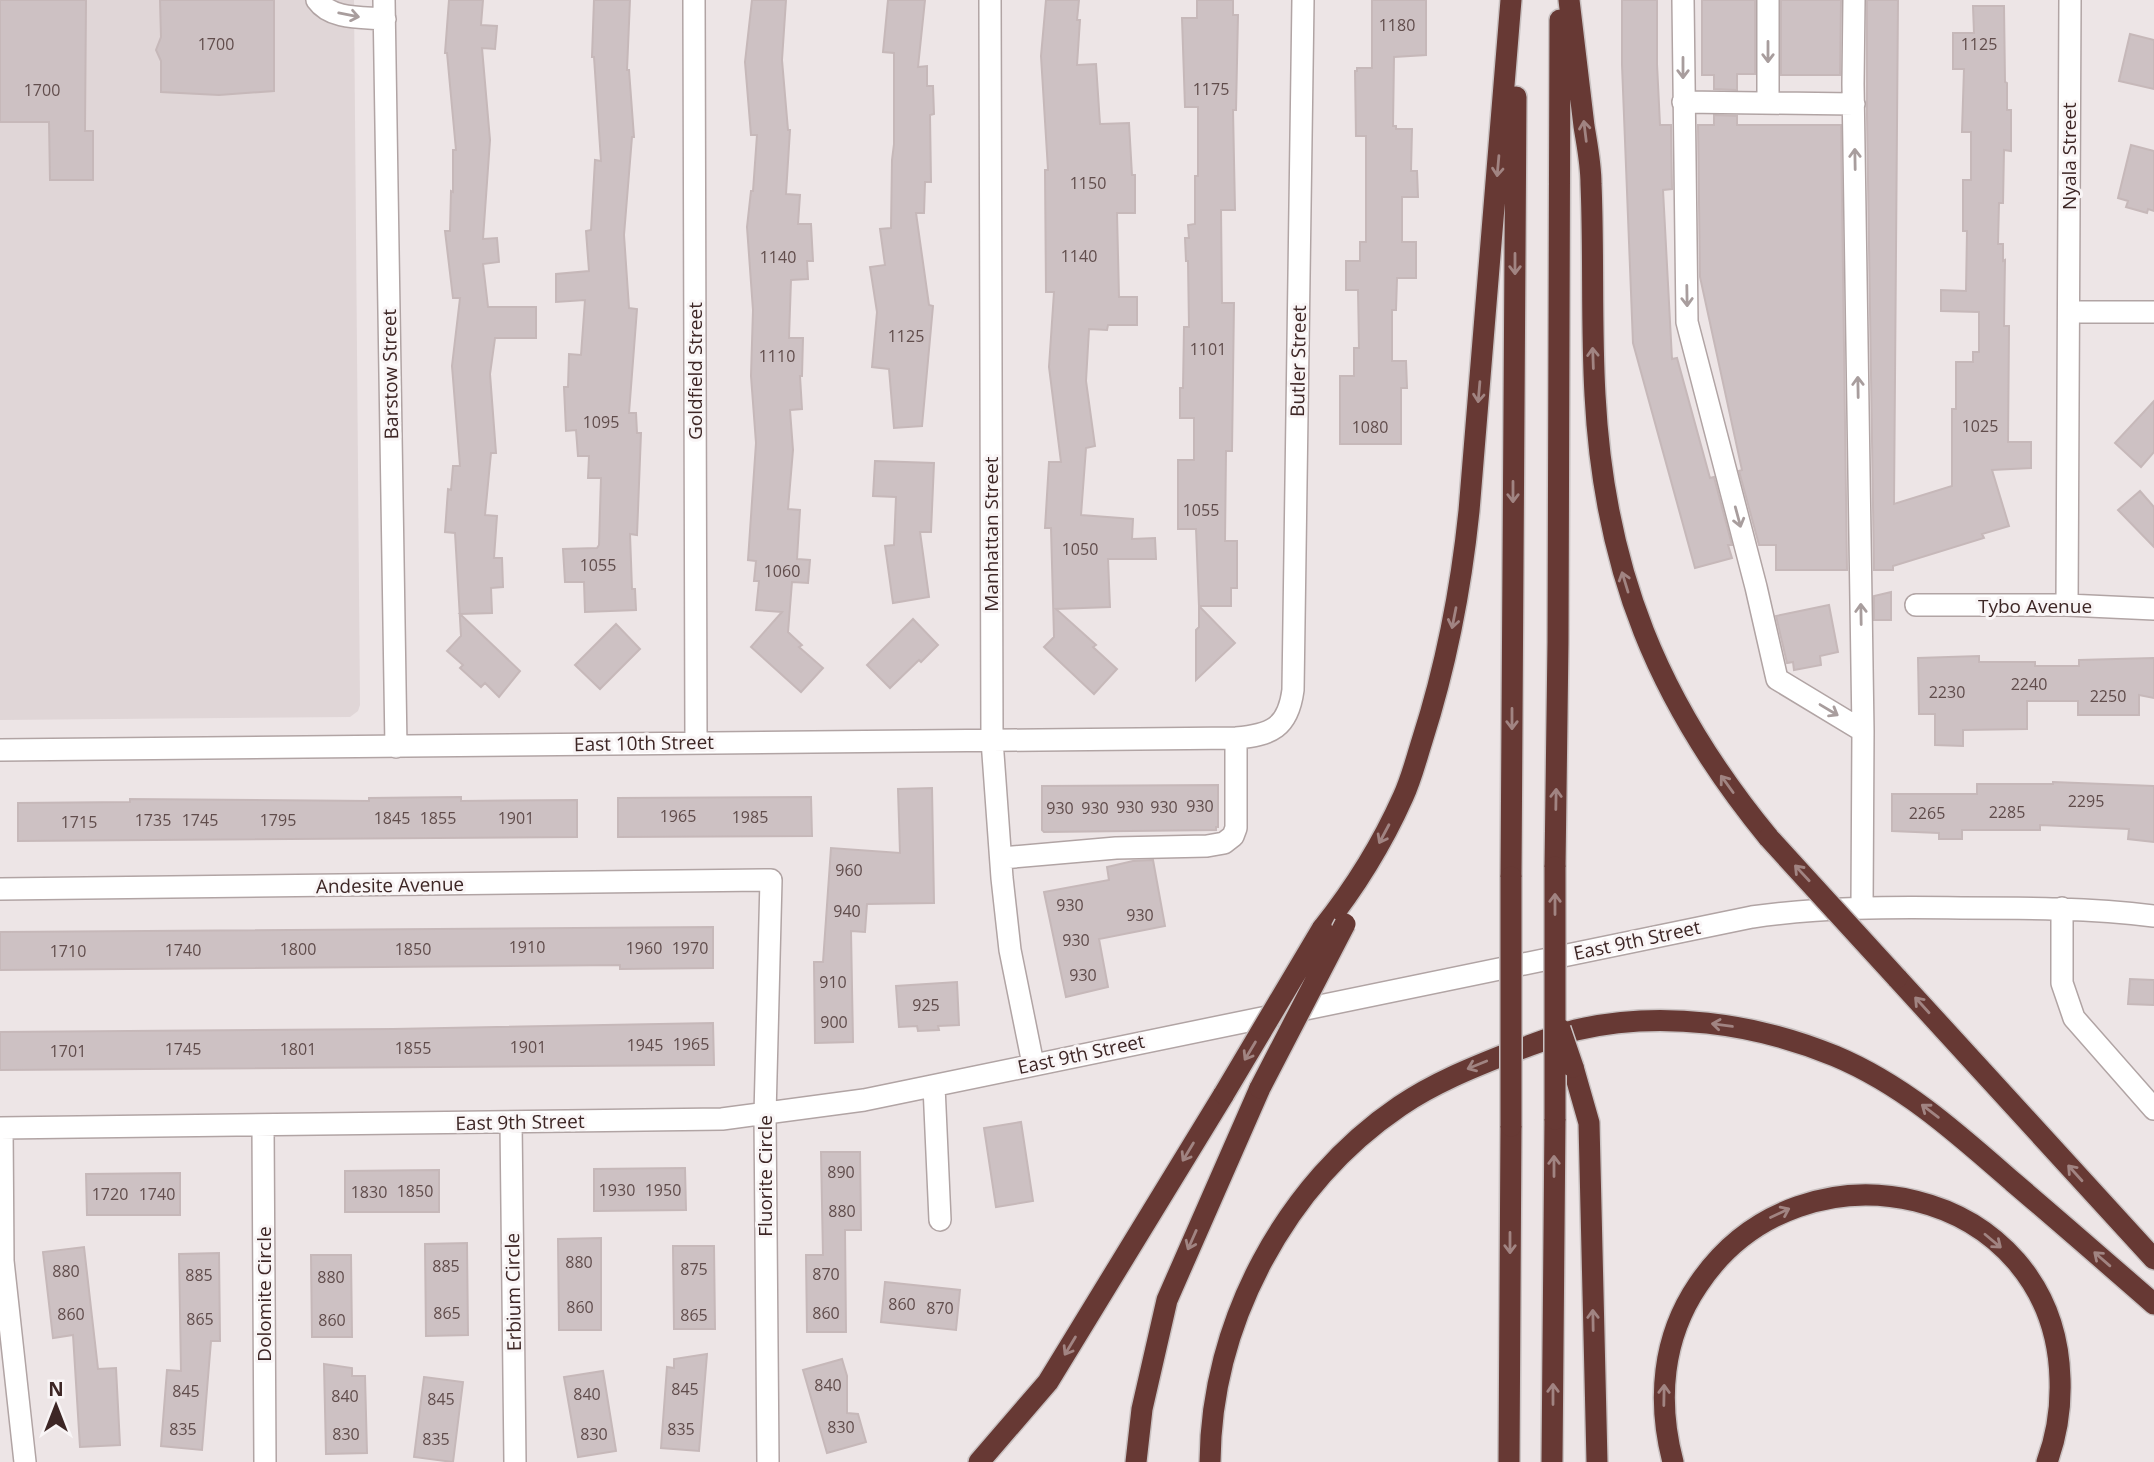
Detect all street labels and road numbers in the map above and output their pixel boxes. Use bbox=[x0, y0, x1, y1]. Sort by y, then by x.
street label: Nyala Street bbox=[2056, 102, 2082, 210]
street label: Goldfield Street bbox=[682, 302, 708, 440]
street label: Butler Street bbox=[1284, 305, 1312, 417]
street label: Barstow Street bbox=[376, 308, 404, 440]
street label: Manhattan Street bbox=[978, 456, 1004, 612]
street label: Tybo Avenue bbox=[1978, 593, 2092, 619]
street label: East 10th Street bbox=[574, 729, 714, 757]
street label: Andesite Avenue bbox=[316, 871, 464, 899]
street label: East 9th Street bbox=[1571, 914, 1703, 966]
street label: East 9th Street bbox=[1015, 1028, 1147, 1080]
street label: East 9th Street bbox=[455, 1108, 585, 1136]
street label: Fluorite Circle bbox=[752, 1115, 778, 1237]
street label: Dolomite Circle bbox=[251, 1226, 277, 1362]
street label: Erbium Circle bbox=[499, 1233, 527, 1351]

